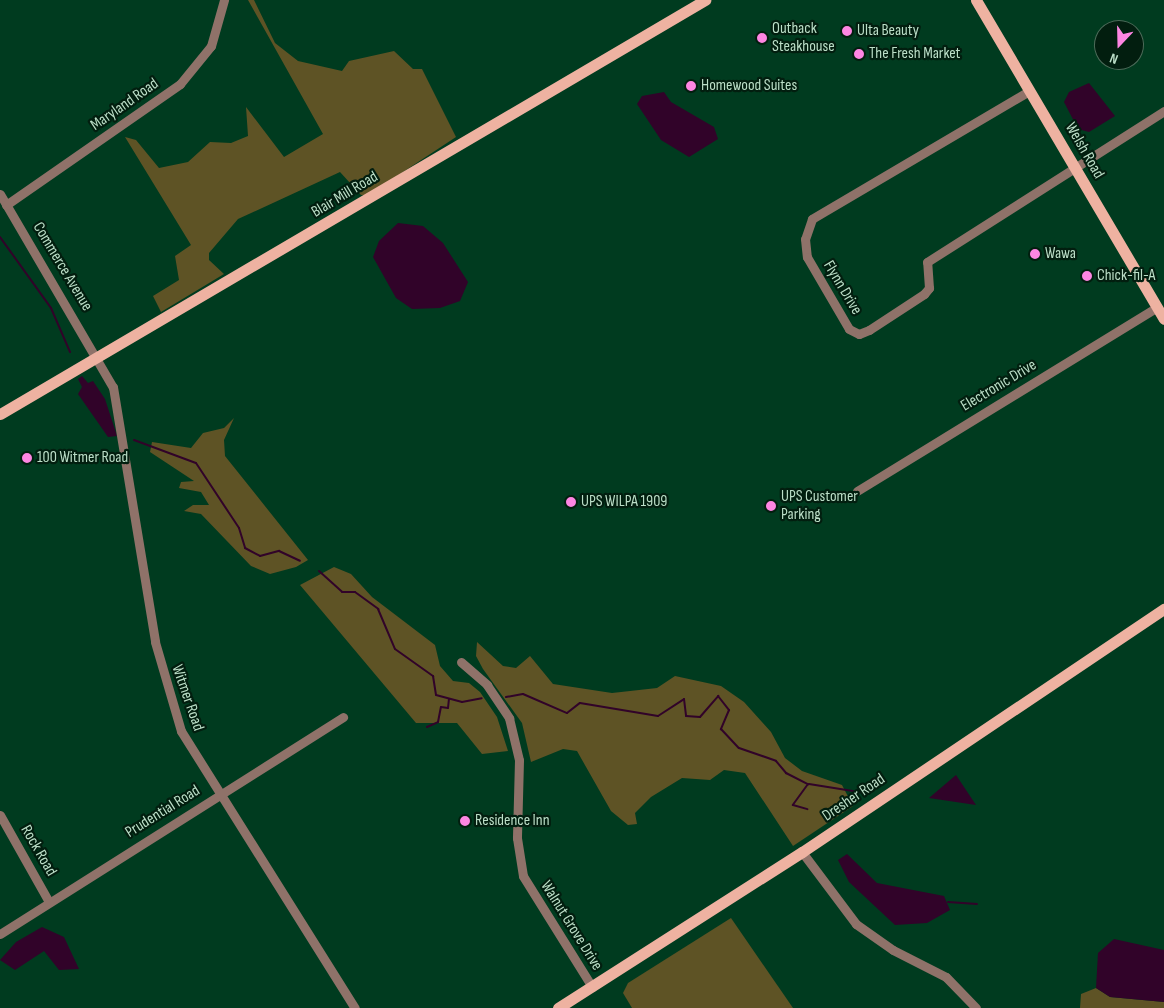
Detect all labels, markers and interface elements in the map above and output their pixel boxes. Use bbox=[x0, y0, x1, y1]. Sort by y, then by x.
place label: Outback Steakhouse bbox=[772, 19, 835, 57]
north arrow bbox=[1094, 20, 1144, 70]
place label: Ulta Beauty bbox=[857, 21, 919, 41]
marker: Ulta Beauty bbox=[841, 25, 853, 37]
marker: Outback Steakhouse bbox=[756, 32, 768, 44]
place label: The Fresh Market bbox=[869, 44, 961, 64]
marker: The Fresh Market bbox=[853, 48, 865, 60]
text: N bbox=[1107, 49, 1120, 68]
street label: Maryland Road bbox=[87, 75, 163, 135]
place label: Homewood Suites bbox=[701, 76, 797, 96]
marker: Homewood Suites bbox=[685, 80, 697, 92]
street label: Welsh Road bbox=[1060, 120, 1108, 182]
street label: Blair Mill Road bbox=[308, 168, 382, 222]
street label: Commerce Avenue bbox=[28, 219, 96, 315]
place label: Wawa bbox=[1045, 244, 1076, 264]
marker: Wawa bbox=[1029, 248, 1041, 260]
street label: Flynn Drive bbox=[818, 258, 866, 318]
place label: Chick-fil-A bbox=[1097, 266, 1155, 286]
marker: Chick-fil-A bbox=[1081, 270, 1093, 282]
street label: Electronic Drive bbox=[958, 356, 1040, 416]
place label: 100 Witmer Road bbox=[37, 448, 128, 468]
marker: 100 Witmer Road bbox=[21, 452, 33, 464]
place label: UPS Customer Parking bbox=[781, 487, 858, 525]
place label: UPS WILPA 1909 bbox=[581, 492, 667, 512]
marker: UPS WILPA 1909 bbox=[565, 496, 577, 508]
marker: UPS Customer Parking bbox=[765, 500, 777, 512]
street label: Witmer Road bbox=[167, 662, 207, 734]
street label: Dresher Road bbox=[819, 770, 889, 826]
street label: Prudential Road bbox=[122, 782, 204, 842]
place label: Residence Inn bbox=[475, 811, 550, 831]
marker: Residence Inn bbox=[459, 815, 471, 827]
street label: Rock Road bbox=[16, 822, 60, 880]
street label: Walnut Grove Drive bbox=[536, 878, 606, 974]

